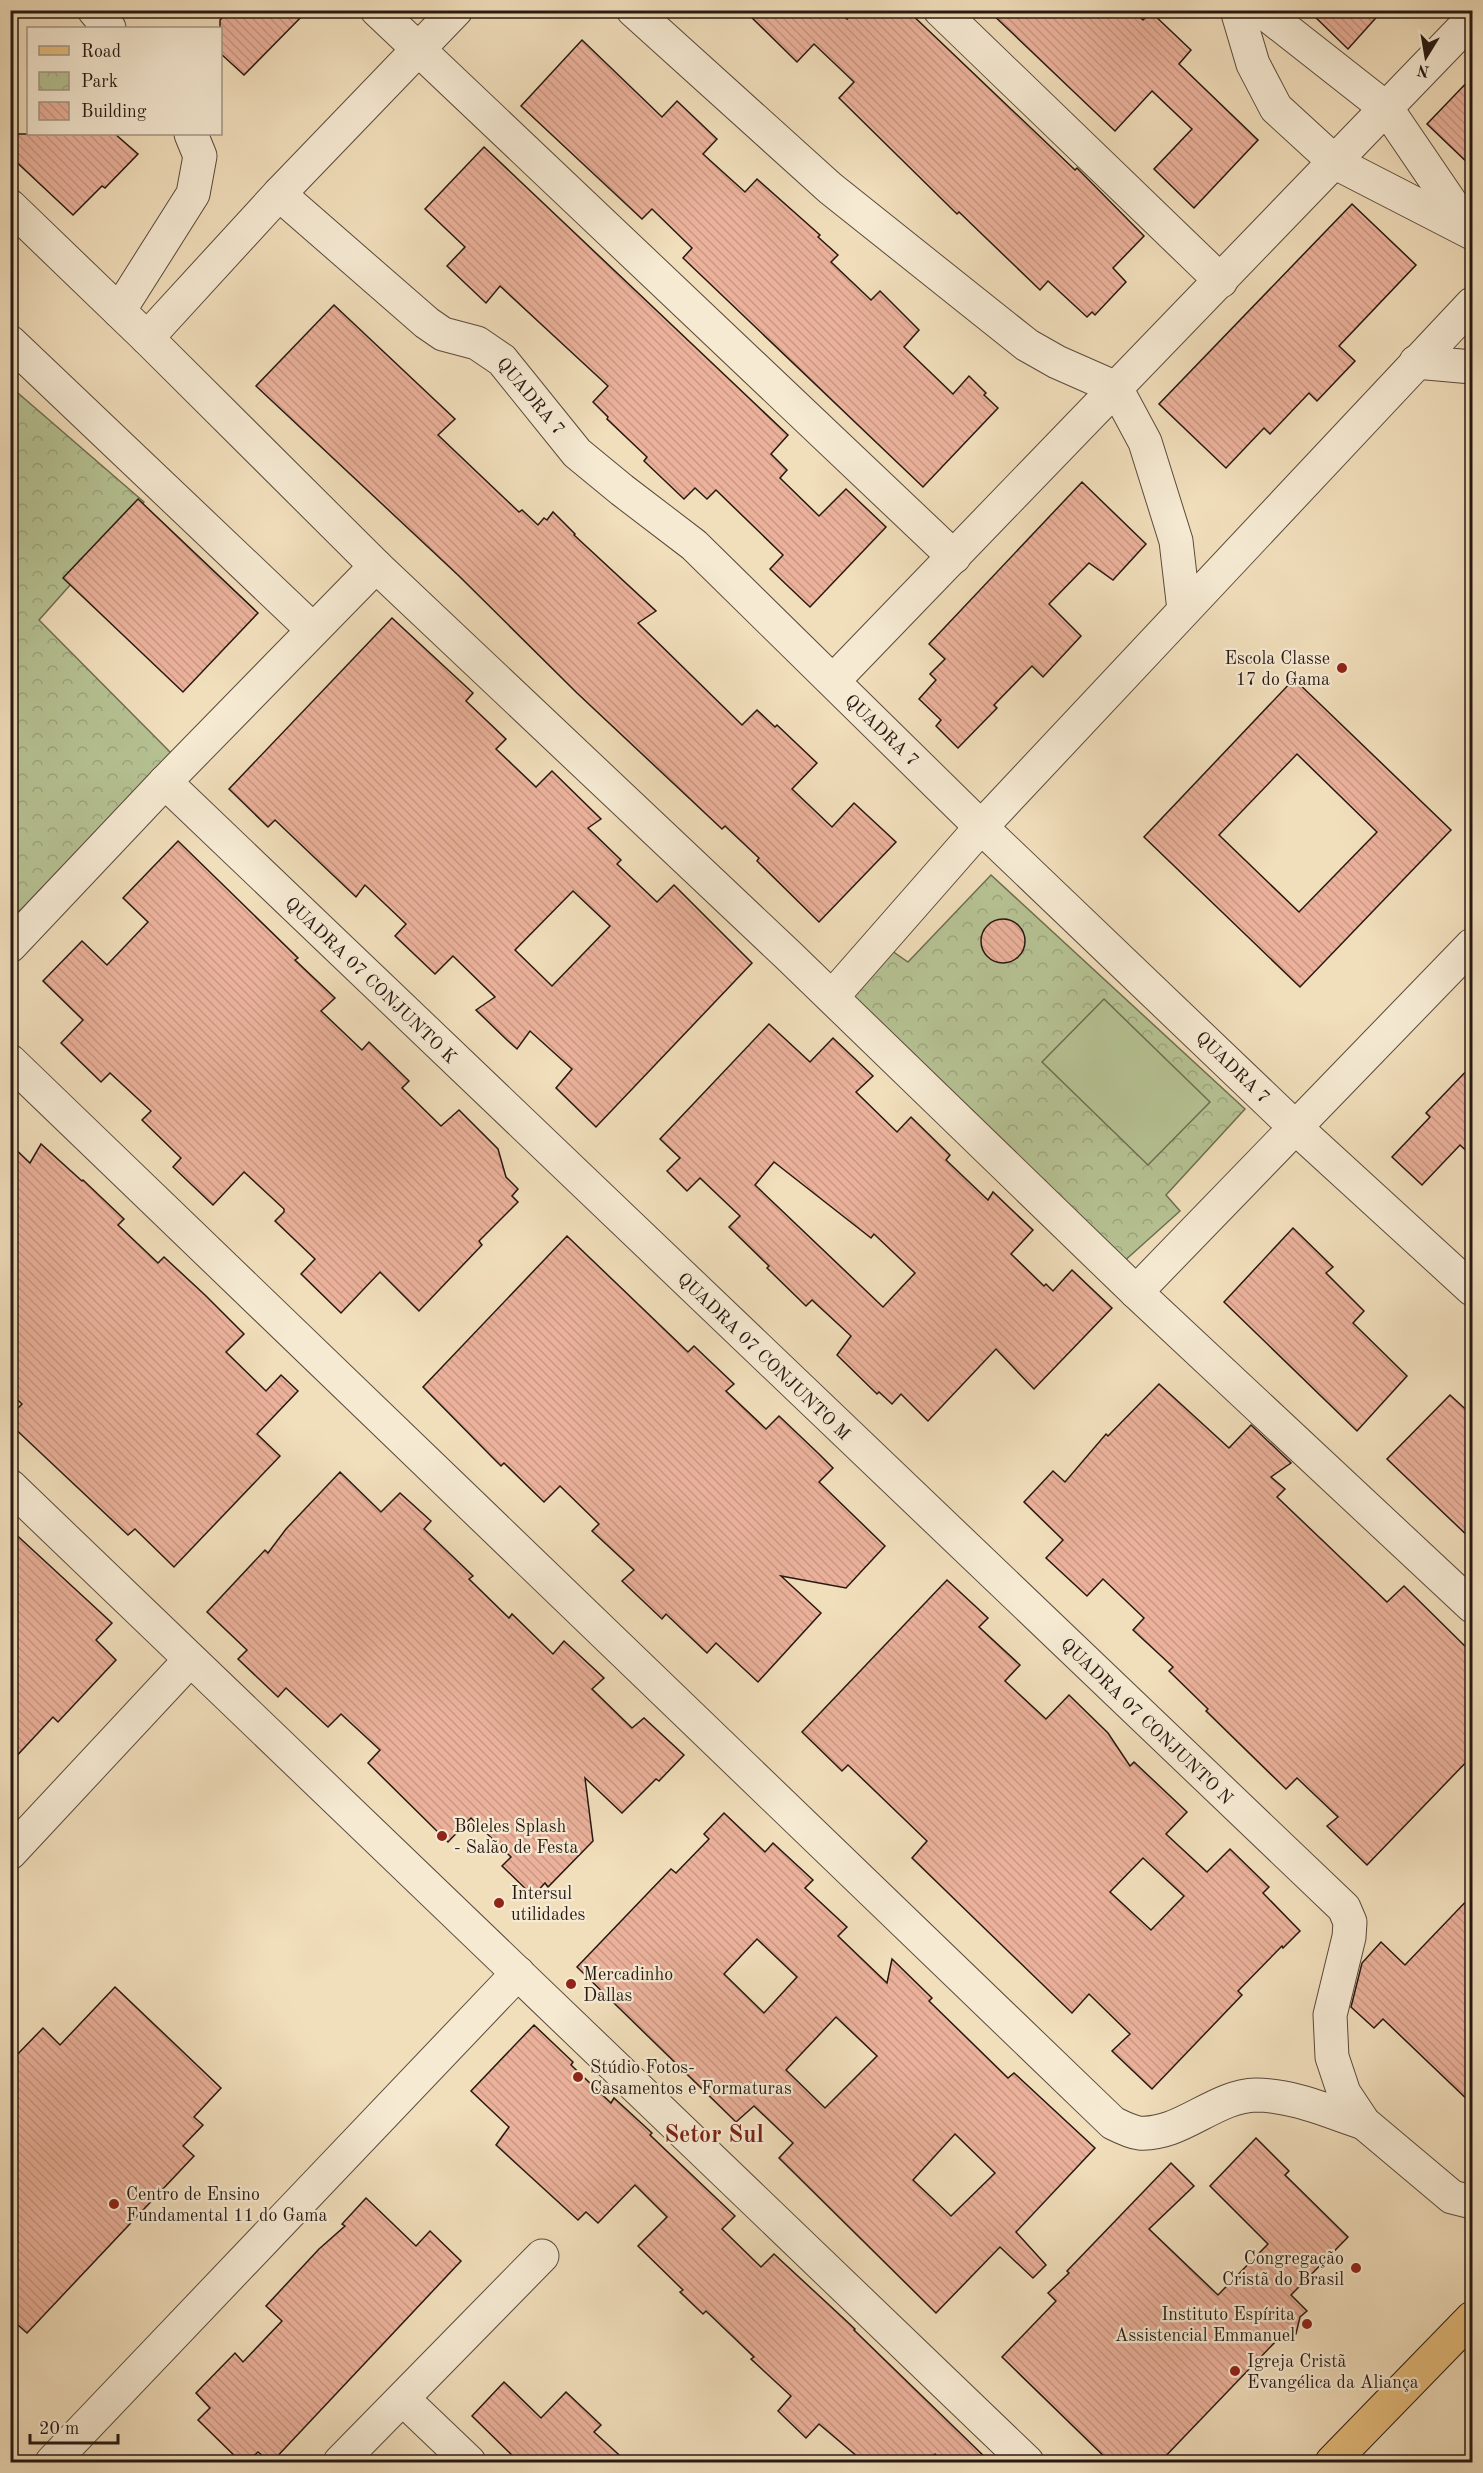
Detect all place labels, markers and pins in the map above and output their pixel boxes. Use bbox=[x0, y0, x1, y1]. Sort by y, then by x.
place label: Escola Classe 17 do Gama bbox=[1224, 650, 1330, 689]
marker: Escola Classe 17 do Gama bbox=[1335, 661, 1349, 675]
place label: Boleles Splash - Salão de Festa bbox=[454, 1818, 578, 1857]
marker: Boleles Splash - Salão de Festa bbox=[435, 1829, 449, 1843]
place label: Intersul utilidades bbox=[511, 1885, 585, 1924]
marker: Intersul utilidades bbox=[492, 1896, 506, 1910]
place label: Mercadinho Dallas bbox=[583, 1966, 673, 2005]
marker: Mercadinho Dallas bbox=[564, 1977, 578, 1991]
place label: Stúdio Fotos- Casamentos e Formaturas bbox=[590, 2059, 792, 2098]
marker: Stúdio Fotos- Casamentos e Formaturas bbox=[571, 2070, 585, 2084]
place label: Centro de Ensino Fundamental 11 do Gama bbox=[126, 2186, 328, 2225]
marker: Centro de Ensino Fundamental 11 do Gama bbox=[107, 2197, 121, 2211]
place label: Congregação Cristã do Brasil bbox=[1222, 2250, 1344, 2289]
marker: Congregação Cristã do Brasil bbox=[1349, 2261, 1363, 2275]
place label: Instituto Espírita Assistencial Emmanuel bbox=[1115, 2306, 1295, 2345]
marker: Instituto Espírita Assistencial Emmanuel bbox=[1300, 2317, 1314, 2331]
place label: Igreja Cristã Evangélica da Aliança bbox=[1247, 2353, 1419, 2392]
marker: Igreja Cristã Evangélica da Aliança bbox=[1228, 2364, 1242, 2378]

